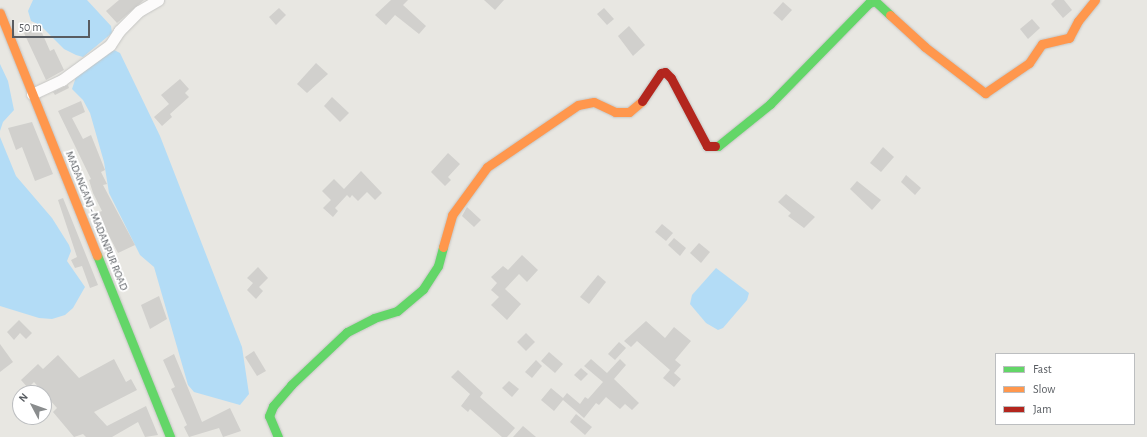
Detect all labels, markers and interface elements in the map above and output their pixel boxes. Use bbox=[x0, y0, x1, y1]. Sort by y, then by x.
scale bar bbox=[14, 12, 92, 38]
text: 50 m bbox=[19, 21, 42, 33]
street label: MADANGANJ - MADANPUR ROAD bbox=[62, 149, 130, 293]
legend bbox=[995, 353, 1135, 425]
text: Fast bbox=[1033, 363, 1052, 375]
text: Slow bbox=[1033, 383, 1055, 395]
north arrow bbox=[12, 385, 52, 425]
text: N bbox=[17, 391, 30, 404]
text: Jam bbox=[1033, 403, 1052, 415]

